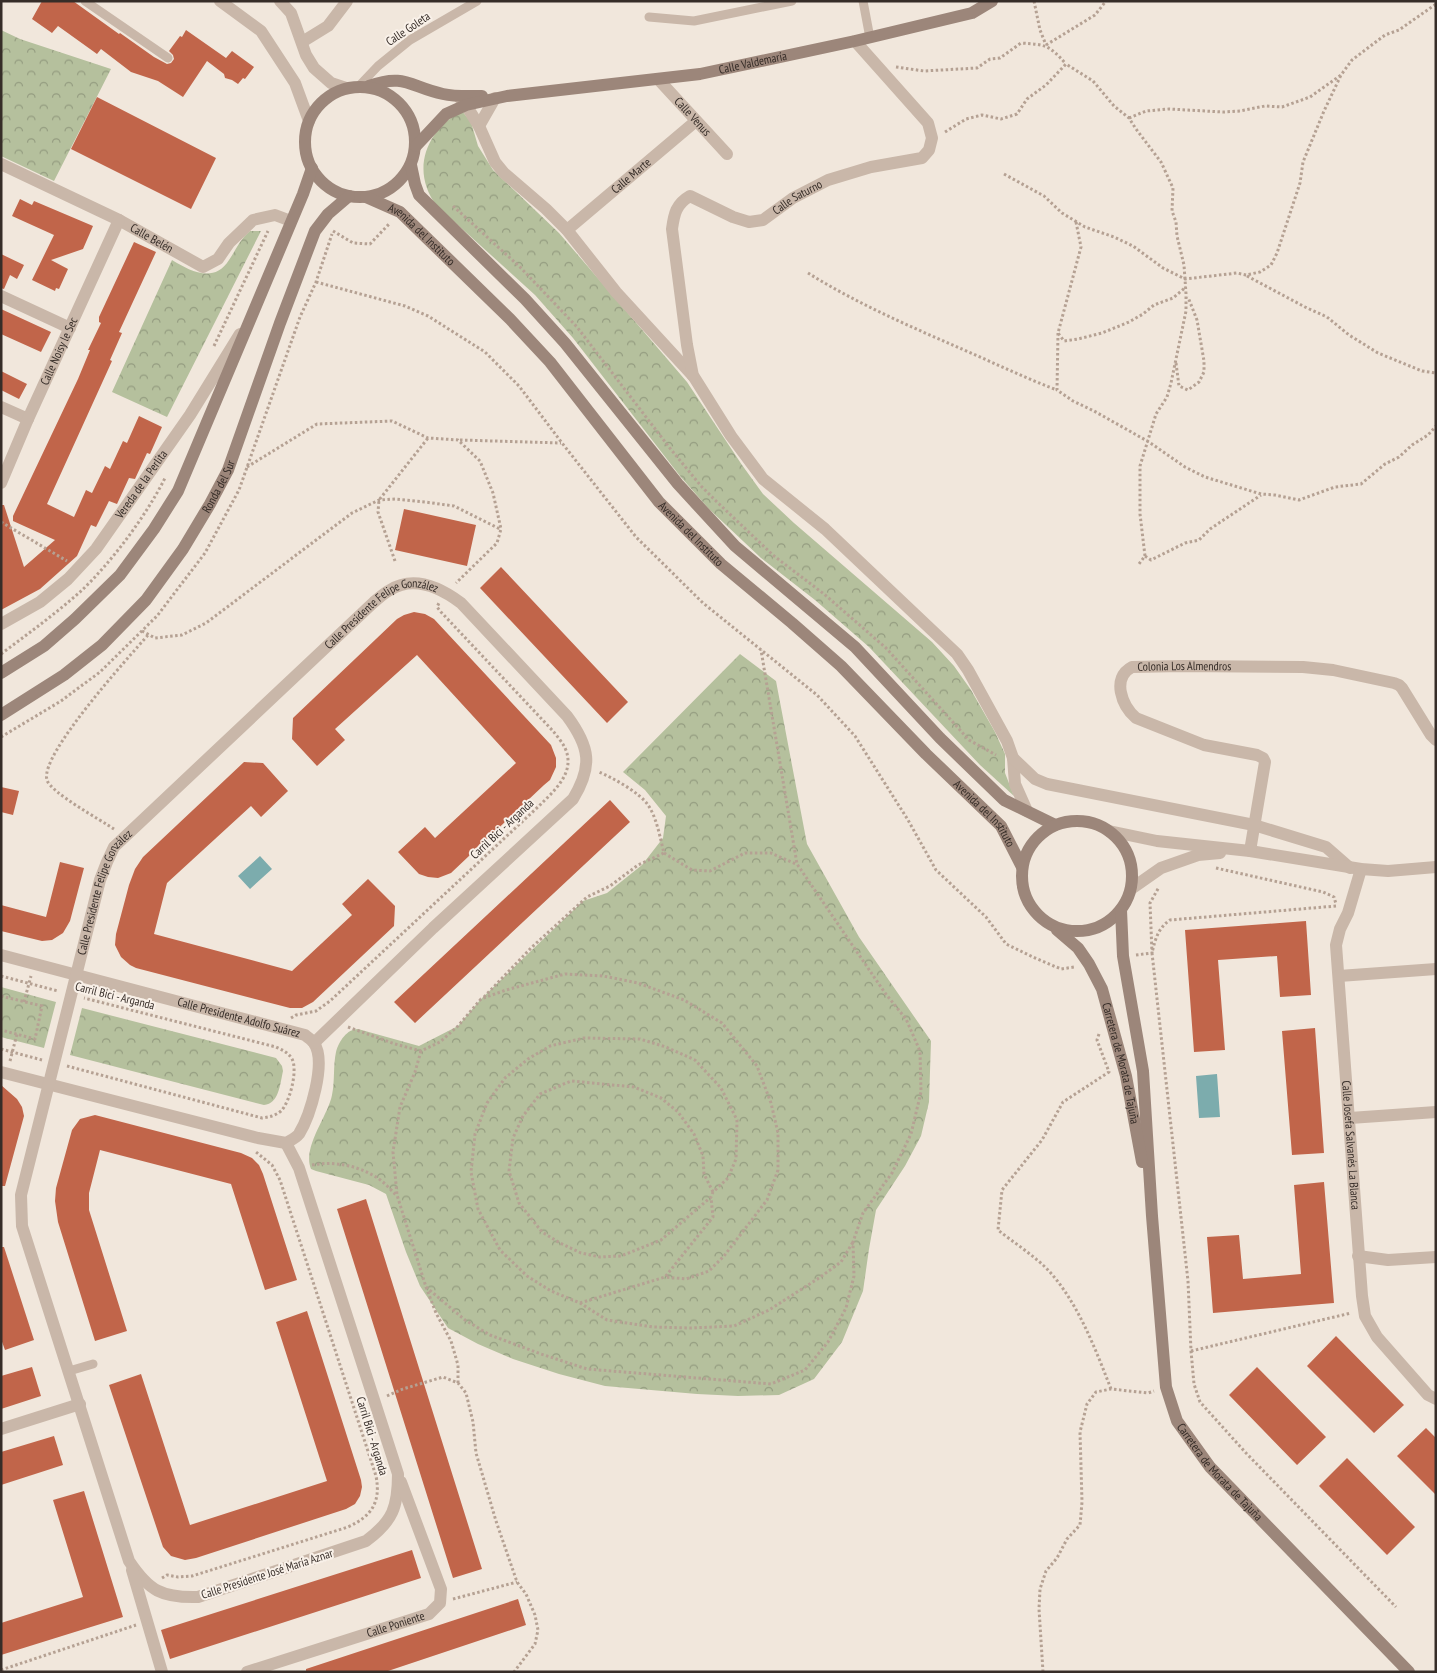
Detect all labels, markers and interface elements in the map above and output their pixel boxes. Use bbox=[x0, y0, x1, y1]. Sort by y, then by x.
street label: Calle Goleta bbox=[383, 8, 433, 49]
street label: Calle Valdemaría bbox=[717, 48, 788, 77]
street label: Calle Venus bbox=[671, 94, 714, 139]
street label: Calle Marte bbox=[608, 154, 654, 196]
street label: Calle Saturno bbox=[769, 176, 825, 218]
street label: Avenida del Instituto bbox=[386, 200, 458, 268]
street label: Calle Belén bbox=[128, 220, 176, 256]
street label: Calle Noisy le Sec bbox=[37, 314, 81, 387]
street label: Vereda de la Perlita bbox=[111, 447, 170, 522]
street label: Ronda del Sur bbox=[198, 457, 238, 516]
street label: Avenida del Instituto bbox=[656, 498, 727, 569]
street label: Calle Presidente Felipe González bbox=[321, 575, 441, 652]
street label: Colonia Los Almendros bbox=[1137, 658, 1231, 674]
street label: Avenida del Instituto bbox=[951, 776, 1018, 849]
street label: Carril Bici - Arganda bbox=[467, 795, 537, 862]
street label: Calle Presidente Felipe González bbox=[73, 826, 135, 956]
street label: Carril Bici - Arganda bbox=[74, 978, 157, 1013]
street label: Calle Presidente Adolfo Suárez bbox=[176, 994, 302, 1040]
street label: Carretera de Morata de Tajuña bbox=[1099, 1001, 1143, 1125]
street label: Calle Josefa Salvanés La Blanca bbox=[1339, 1080, 1364, 1211]
street label: Carril Bici - Arganda bbox=[353, 1395, 392, 1477]
street label: Carretera de Morata de Tajuña bbox=[1174, 1420, 1266, 1524]
street label: Calle Presidente José María Aznar bbox=[199, 1545, 335, 1602]
street label: Calle Poniente bbox=[365, 1608, 426, 1640]

